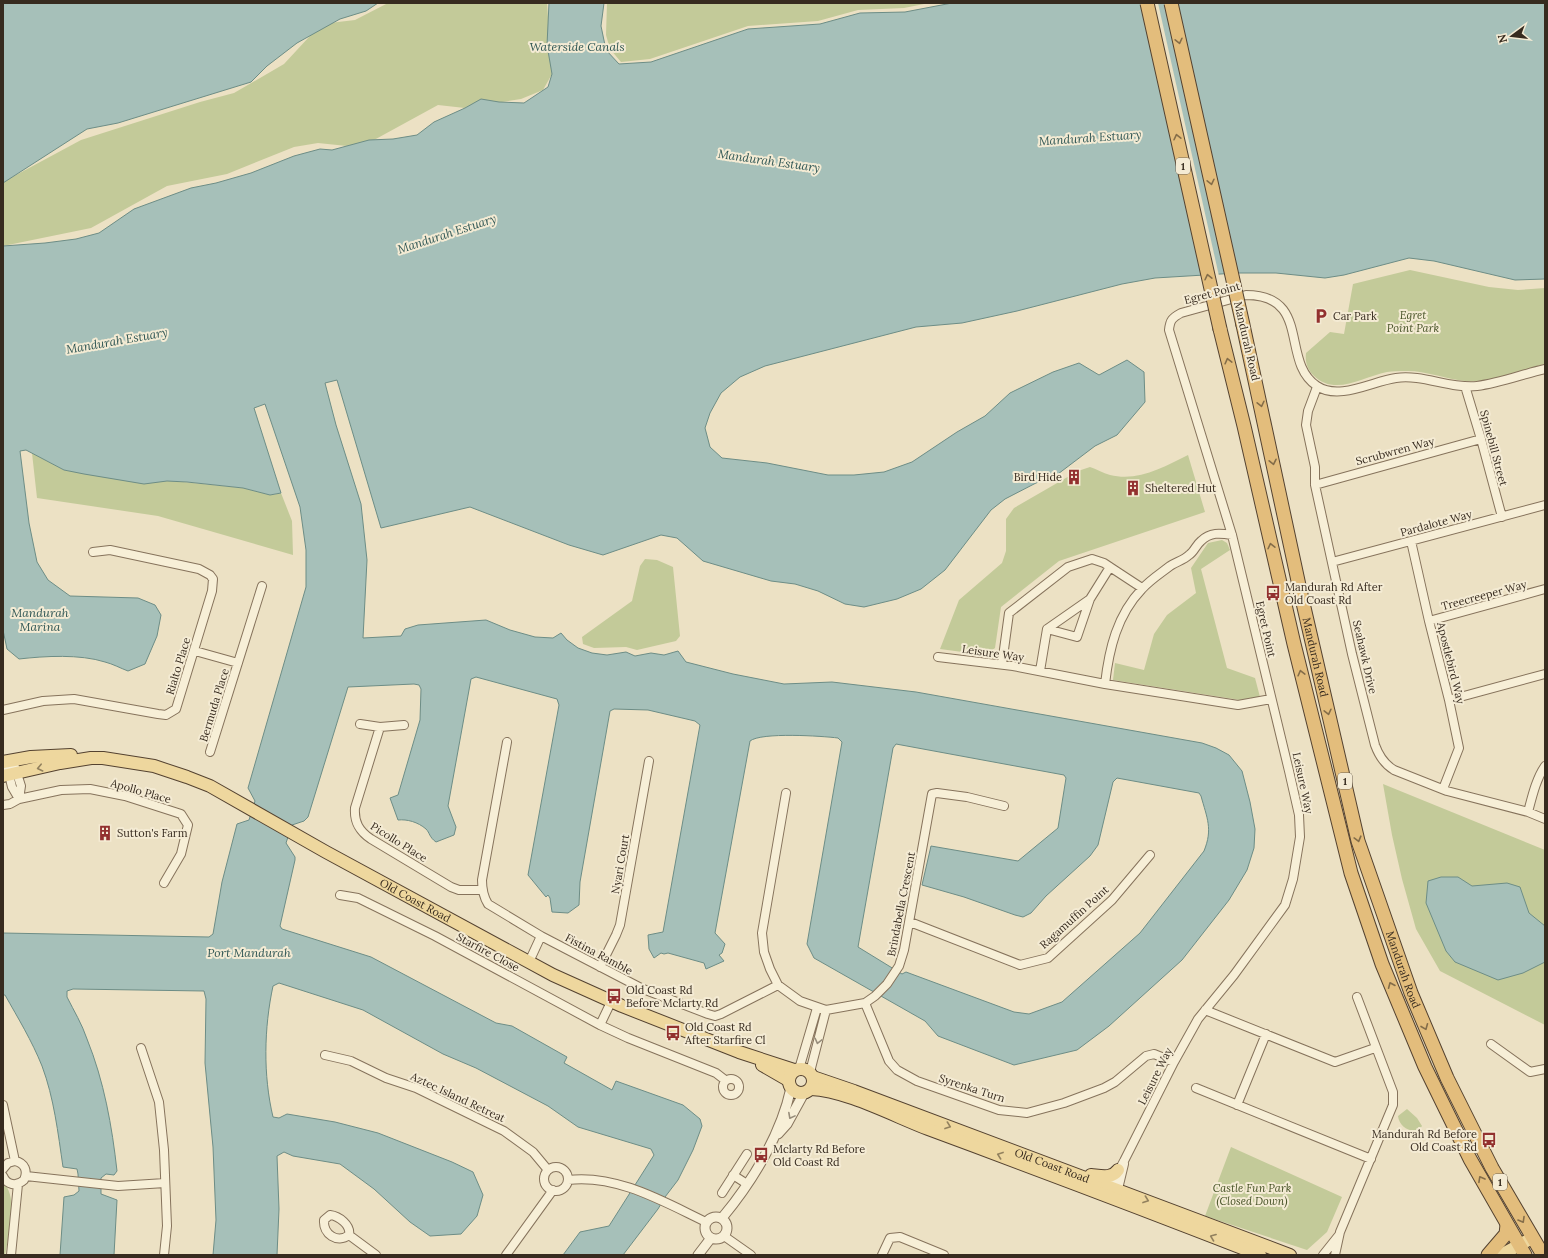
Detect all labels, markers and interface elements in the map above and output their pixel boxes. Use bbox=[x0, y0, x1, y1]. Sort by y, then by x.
north arrow bbox=[1492, 16, 1532, 56]
text: N bbox=[1494, 32, 1510, 45]
one-way arrow bbox=[1175, 38, 1183, 44]
water label: Waterside Canals bbox=[529, 39, 625, 54]
water label: Mandurah Estuary bbox=[1038, 126, 1142, 149]
one-way arrow bbox=[1173, 133, 1181, 140]
water label: Mandurah Estuary bbox=[717, 146, 821, 175]
road number: 1 bbox=[1176, 158, 1190, 174]
one-way arrow bbox=[1206, 178, 1214, 185]
water label: Mandurah Estuary bbox=[396, 210, 498, 257]
one-way arrow bbox=[1205, 274, 1213, 280]
street label: Egret Point bbox=[1182, 279, 1242, 307]
street label: Mandurah Road bbox=[1231, 300, 1263, 382]
parking icon: Car Park bbox=[1312, 307, 1330, 325]
park label: Egret Point Park bbox=[1387, 308, 1440, 335]
place label: Car Park bbox=[1333, 309, 1377, 323]
water label: Mandurah Estuary bbox=[65, 324, 169, 357]
one-way arrow bbox=[1224, 358, 1232, 365]
one-way arrow bbox=[1256, 401, 1264, 407]
street label: Spinebill Street bbox=[1477, 409, 1511, 488]
street label: Scrubwren Way bbox=[1354, 434, 1436, 468]
one-way arrow bbox=[1269, 459, 1277, 465]
building icon: Bird Hide bbox=[1065, 468, 1083, 486]
place label: Bird Hide bbox=[1014, 470, 1062, 484]
building icon: Sheltered Hut bbox=[1124, 479, 1142, 497]
place label: Sheltered Hut bbox=[1145, 481, 1217, 495]
street label: Pardalote Way bbox=[1399, 507, 1474, 539]
one-way arrow bbox=[1268, 543, 1276, 549]
street label: Treecreeper Way bbox=[1440, 577, 1528, 613]
place label: Mandurah Rd After Old Coast Rd bbox=[1285, 580, 1383, 607]
bus stop icon: Mandurah Rd After Old Coast Rd bbox=[1264, 584, 1282, 602]
street label: Egret Point bbox=[1253, 599, 1279, 659]
water label: Mandurah Marina bbox=[11, 605, 69, 634]
street label: Mandurah Road bbox=[1300, 616, 1332, 699]
street label: Seahawk Drive bbox=[1350, 619, 1380, 695]
street label: Apostlebird Way bbox=[1434, 620, 1468, 706]
street label: Rialto Place bbox=[163, 636, 193, 696]
street label: Leisure Way bbox=[961, 642, 1025, 664]
street label: Bermuda Place bbox=[196, 667, 232, 743]
one-way arrow bbox=[1297, 670, 1305, 676]
one-way arrow bbox=[1324, 709, 1332, 715]
street label: Leisure Way bbox=[1290, 751, 1316, 815]
one-way arrow bbox=[37, 763, 43, 771]
road number: 1 bbox=[1338, 773, 1352, 789]
street label: Apollo Place bbox=[108, 775, 173, 806]
street label: Picollo Place bbox=[368, 819, 430, 865]
building icon: Sutton's Farm bbox=[96, 824, 114, 842]
place label: Sutton's Farm bbox=[117, 826, 188, 840]
street label: Nyari Court bbox=[608, 832, 632, 895]
one-way arrow bbox=[1353, 835, 1362, 842]
street label: Brindabella Crescent bbox=[884, 850, 918, 958]
street label: Old Coast Road bbox=[377, 875, 454, 926]
street label: Ragamuffin Point bbox=[1037, 882, 1112, 952]
street label: Mandurah Road bbox=[1383, 929, 1424, 1011]
street label: Starfire Close bbox=[454, 930, 522, 974]
street label: Fistina Ramble bbox=[563, 930, 635, 978]
water label: Port Mandurah bbox=[207, 945, 291, 960]
one-way arrow bbox=[1387, 982, 1395, 989]
place label: Old Coast Rd Before Mclarty Rd bbox=[626, 983, 719, 1010]
bus stop icon: Old Coast Rd Before Mclarty Rd bbox=[605, 987, 623, 1005]
place label: Old Coast Rd After Starfire Cl bbox=[684, 1020, 766, 1047]
bus stop icon: Old Coast Rd After Starfire Cl bbox=[664, 1024, 682, 1042]
one-way arrow bbox=[1420, 1024, 1428, 1031]
one-way arrow bbox=[814, 1038, 822, 1044]
street label: Leisure Way bbox=[1135, 1045, 1176, 1107]
street label: Aztec Island Retreat bbox=[408, 1069, 508, 1125]
street label: Syrenka Turn bbox=[937, 1071, 1007, 1105]
one-way arrow bbox=[789, 1112, 796, 1119]
one-way arrow bbox=[945, 1122, 952, 1130]
place label: Mandurah Rd Before Old Coast Rd bbox=[1372, 1127, 1477, 1154]
bus stop icon: Mandurah Rd Before Old Coast Rd bbox=[1480, 1131, 1498, 1149]
place label: Mclarty Rd Before Old Coast Rd bbox=[773, 1142, 865, 1169]
street label: Old Coast Road bbox=[1013, 1145, 1092, 1186]
bus stop icon: Mclarty Rd Before Old Coast Rd bbox=[752, 1146, 770, 1164]
one-way arrow bbox=[996, 1152, 1003, 1160]
road number: 1 bbox=[1493, 1174, 1507, 1190]
one-way arrow bbox=[1479, 1176, 1486, 1183]
park label: Castle Fun Park (Closed Down) bbox=[1213, 1181, 1292, 1209]
one-way arrow bbox=[1142, 1196, 1149, 1204]
one-way arrow bbox=[1518, 1216, 1525, 1223]
one-way arrow bbox=[1209, 1233, 1216, 1241]

